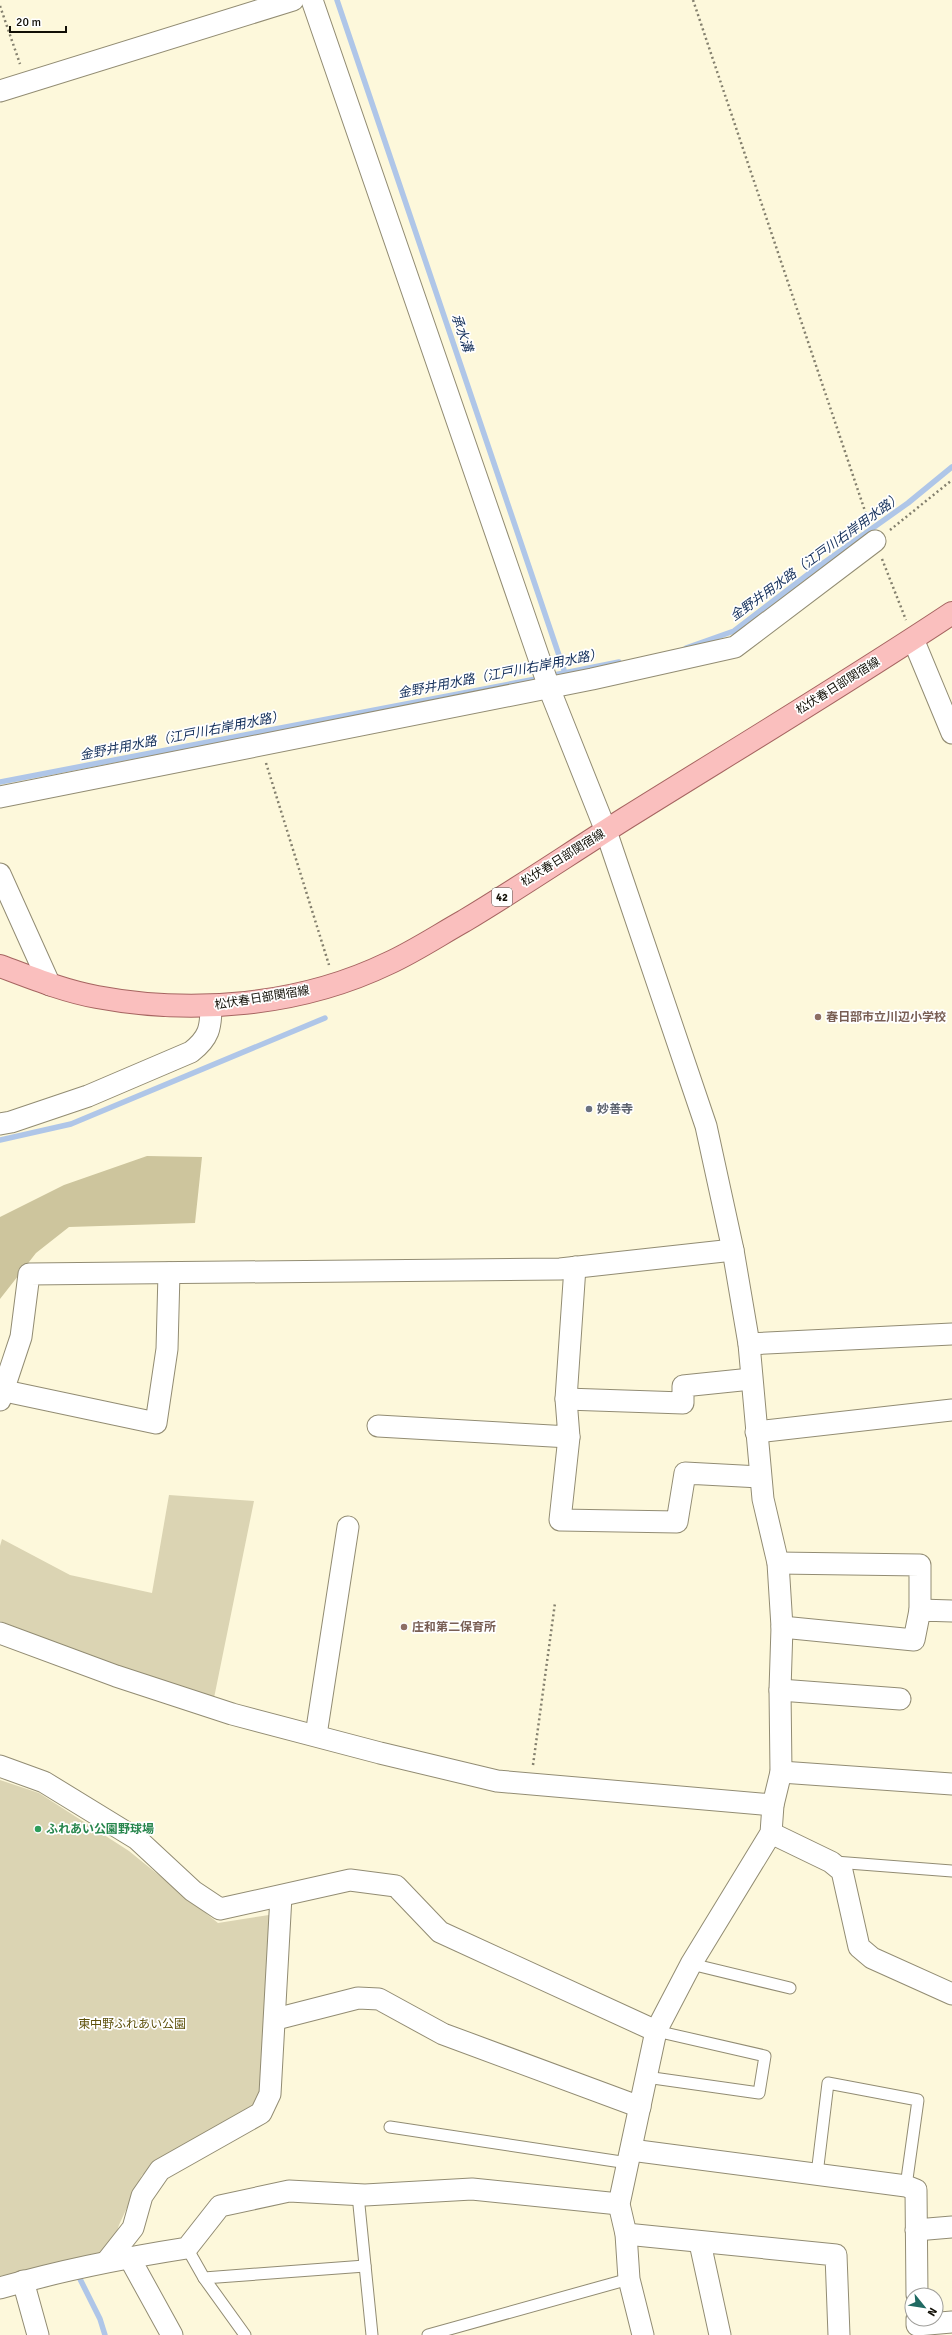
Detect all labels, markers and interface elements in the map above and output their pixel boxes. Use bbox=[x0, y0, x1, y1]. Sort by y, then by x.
scale bar bbox=[10, 8, 66, 34]
text: 20 m bbox=[16, 15, 41, 30]
water label: 承水溝 bbox=[448, 312, 477, 356]
water label: 金野井用水路（江戸川右岸用水路） bbox=[727, 489, 905, 625]
water label: 金野井用水路（江戸川右岸用水路） bbox=[396, 646, 604, 702]
street label: 松伏春日部関宿線 bbox=[793, 654, 883, 718]
water label: 金野井用水路（江戸川右岸用水路） bbox=[78, 708, 286, 764]
street label: 松伏春日部関宿線 bbox=[518, 826, 608, 890]
road number: 42 bbox=[492, 888, 512, 906]
street label: 松伏春日部関宿線 bbox=[213, 983, 311, 1013]
place label: 春日部市立川辺小学校 bbox=[826, 1010, 946, 1025]
marker: 春日部市立川辺小学校 bbox=[813, 1012, 823, 1022]
place label: 妙善寺 bbox=[597, 1102, 633, 1117]
marker: 妙善寺 bbox=[584, 1104, 594, 1114]
place label: 庄和第二保育所 bbox=[412, 1620, 496, 1635]
marker: 庄和第二保育所 bbox=[399, 1622, 409, 1632]
place label: ふれあい公園野球場 bbox=[46, 1822, 154, 1837]
marker: ふれあい公園野球場 bbox=[33, 1824, 43, 1834]
park label: 東中野ふれあい公園 bbox=[78, 2017, 186, 2032]
north arrow bbox=[904, 2287, 944, 2327]
text: N bbox=[925, 2305, 940, 2318]

